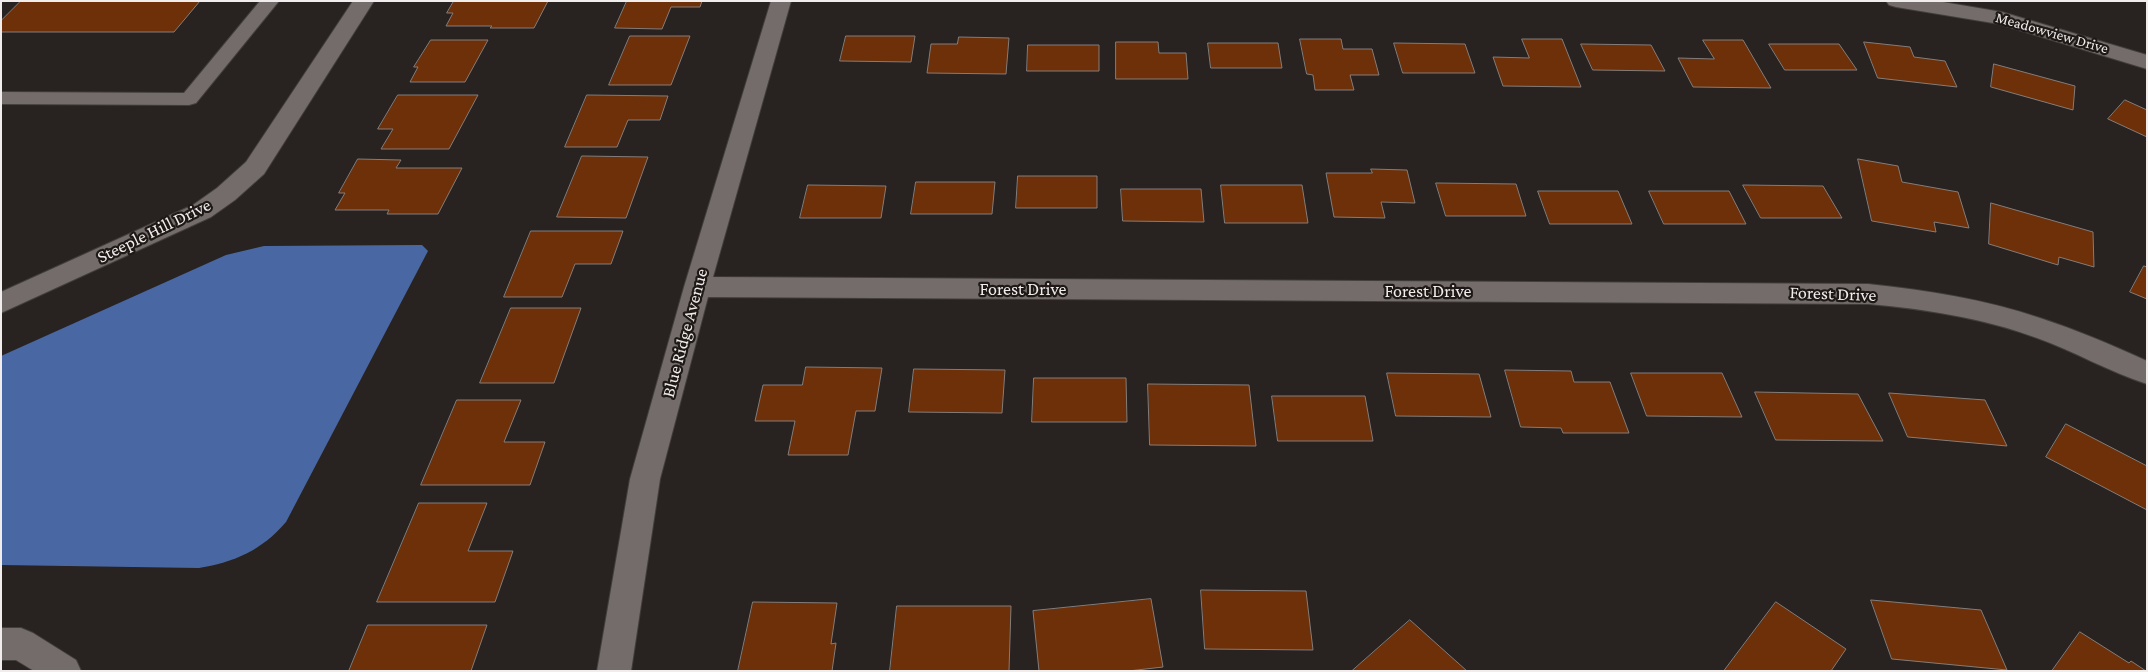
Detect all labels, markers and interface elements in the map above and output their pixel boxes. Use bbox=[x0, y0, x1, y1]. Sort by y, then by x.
street label: Meadowview Drive bbox=[1994, 8, 2110, 58]
street label: Steeple Hill Drive bbox=[94, 194, 214, 268]
street label: Blue Ridge Avenue bbox=[657, 266, 713, 400]
street label: Forest Drive bbox=[980, 278, 1066, 300]
street label: Forest Drive bbox=[1385, 280, 1471, 302]
street label: Forest Drive bbox=[1789, 282, 1877, 306]

